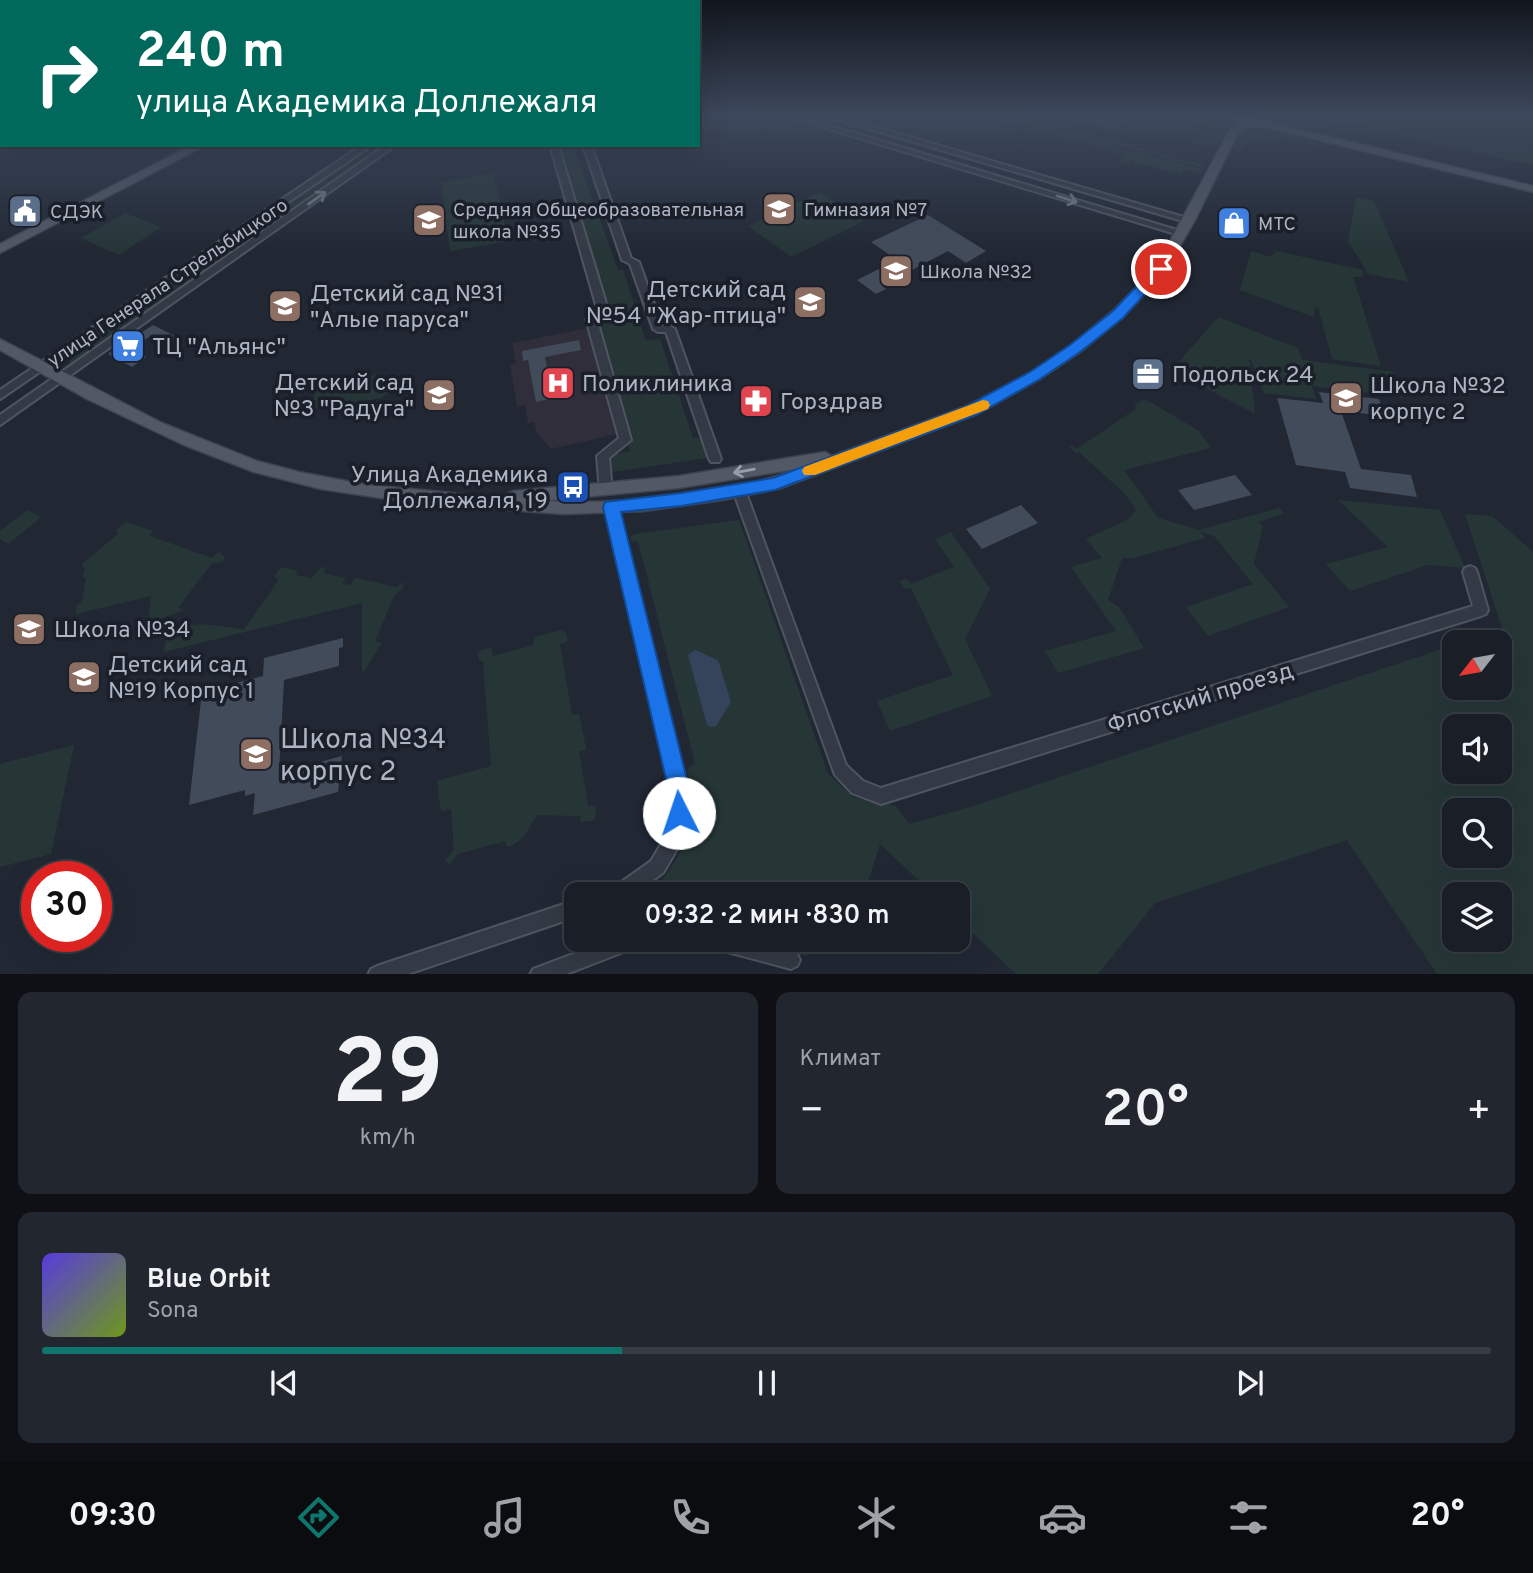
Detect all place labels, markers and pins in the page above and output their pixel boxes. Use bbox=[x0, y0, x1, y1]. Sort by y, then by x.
school or university icon: Гимназия №7 bbox=[760, 190, 798, 228]
public building icon: СДЭК bbox=[6, 192, 44, 230]
place label: Средняя Общеобразовательная школа №35 bbox=[453, 199, 744, 245]
place label: Гимназия №7 bbox=[804, 199, 927, 223]
place label: СДЭК bbox=[50, 201, 103, 225]
school or university icon: Средняя Общеобразовательная школа №35 bbox=[410, 201, 448, 239]
shop icon: МТС bbox=[1215, 204, 1253, 242]
place label: МТС bbox=[1258, 213, 1296, 237]
pin bbox=[1131, 239, 1191, 299]
school or university icon: Школа №32 bbox=[877, 252, 915, 290]
place label: Школа №32 bbox=[920, 261, 1032, 285]
place label: Детский сад №54 "Жар-птица" bbox=[586, 277, 786, 332]
place label: Детский сад №31 "Алые паруса" bbox=[310, 281, 504, 336]
school or university icon: Детский сад №54 "Жар-птица" bbox=[791, 283, 829, 321]
school or university icon: Детский сад №31 "Алые паруса" bbox=[266, 287, 304, 325]
supermarket icon: ТЦ "Альянс" bbox=[109, 327, 147, 365]
place label: ТЦ "Альянс" bbox=[152, 334, 286, 363]
office icon: Подольск 24 bbox=[1129, 355, 1167, 393]
place label: Подольск 24 bbox=[1172, 362, 1314, 391]
hospital icon: Поликлиника bbox=[539, 364, 577, 402]
place label: Детский сад №3 "Радуга" bbox=[274, 370, 414, 425]
place label: Поликлиника bbox=[582, 371, 732, 400]
place label: Школа №32 корпус 2 bbox=[1370, 373, 1506, 428]
school or university icon: Детский сад №3 "Радуга" bbox=[420, 376, 458, 414]
school or university icon: Школа №32 корпус 2 bbox=[1327, 379, 1365, 417]
pharmacy icon: Горздрав bbox=[737, 382, 775, 420]
place label: Горздрав bbox=[780, 389, 883, 418]
place label: Улица Академика Доллежаля, 19 bbox=[351, 462, 548, 517]
bus stop icon: Улица Академика Доллежаля, 19 bbox=[554, 468, 592, 506]
school or university icon: Школа №34 bbox=[10, 610, 48, 648]
place label: Школа №34 bbox=[54, 617, 191, 646]
place label: Детский сад №19 Корпус 1 bbox=[108, 652, 254, 707]
school or university icon: Детский сад №19 Корпус 1 bbox=[65, 658, 103, 696]
place label: Школа №34 корпус 2 bbox=[280, 723, 446, 791]
school or university icon: Школа №34 корпус 2 bbox=[237, 735, 275, 773]

